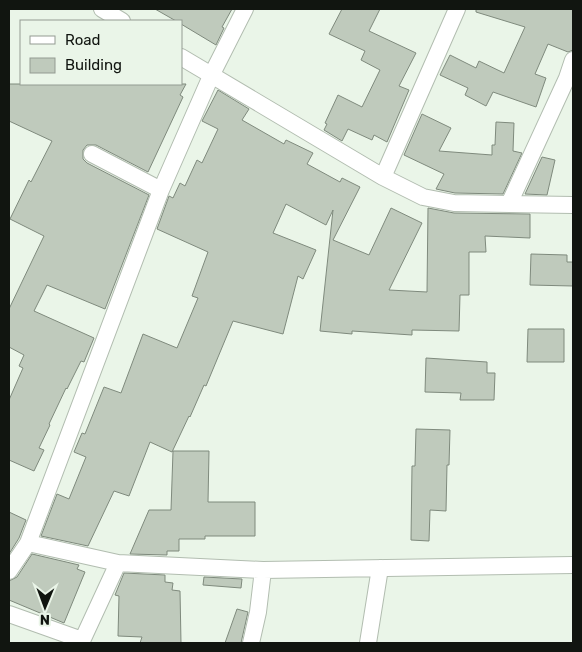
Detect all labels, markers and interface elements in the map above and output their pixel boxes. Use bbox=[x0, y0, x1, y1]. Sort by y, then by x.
legend bbox=[20, 20, 182, 85]
text: Road bbox=[65, 31, 101, 49]
text: Building bbox=[65, 56, 122, 74]
north arrow bbox=[20, 582, 70, 632]
text: N bbox=[40, 611, 50, 628]

